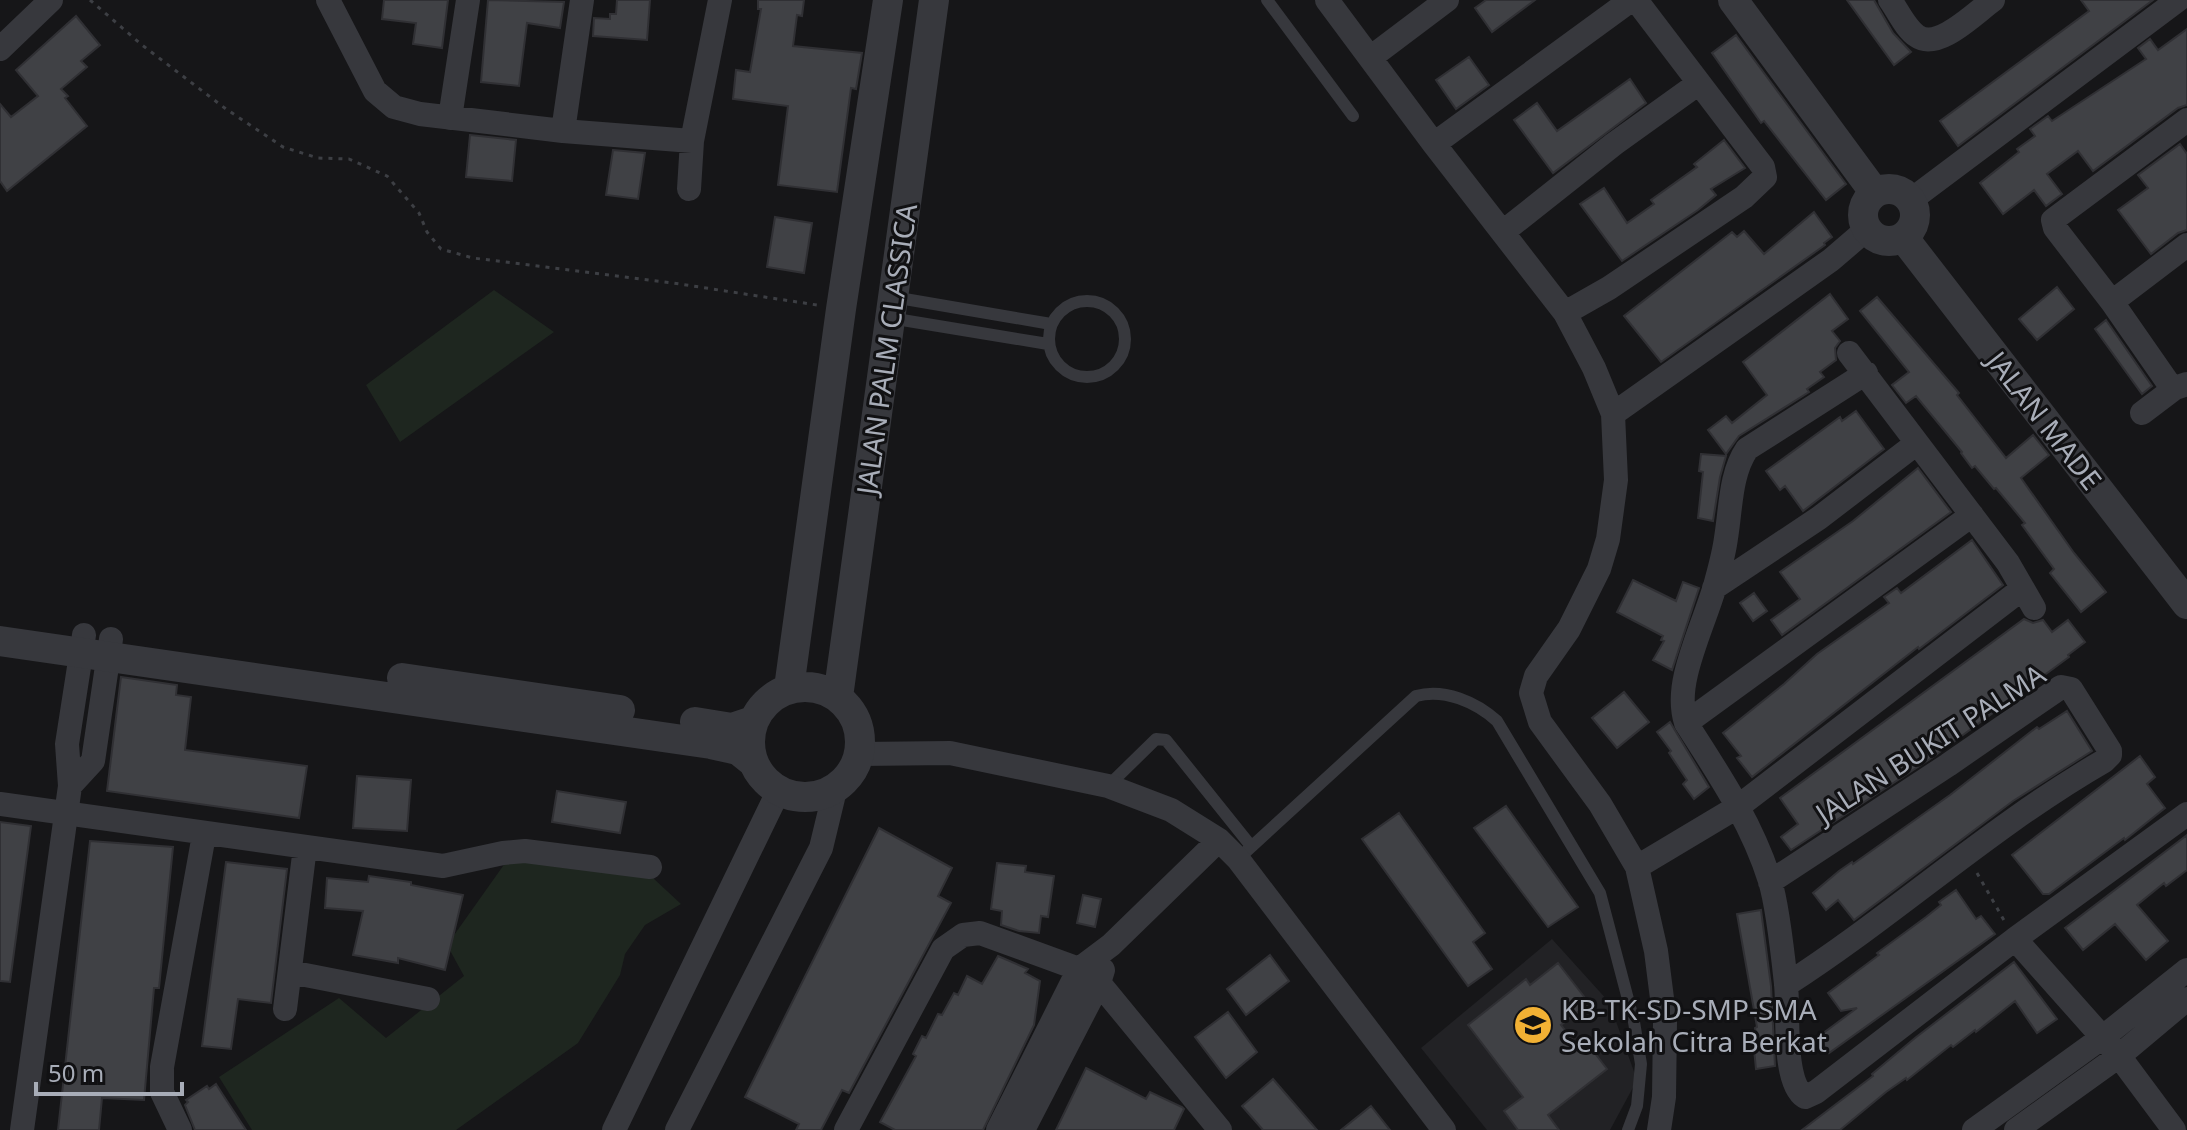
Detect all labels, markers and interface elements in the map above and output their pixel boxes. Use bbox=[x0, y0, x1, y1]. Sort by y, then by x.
street label: JALAN PALM CLASSICA bbox=[846, 201, 925, 500]
street label: JALAN MADE bbox=[1977, 341, 2111, 497]
street label: JALAN BUKIT PALMA bbox=[1805, 654, 2052, 833]
place label: KB-TK-SD-SMP-SMA Sekolah Citra Berkat bbox=[1561, 990, 1827, 1060]
school or university icon: KB-TK-SD-SMP-SMA Sekolah Citra Berkat bbox=[1512, 1004, 1554, 1046]
scale bar bbox=[36, 1046, 182, 1096]
text: 50 m bbox=[48, 1056, 104, 1089]

